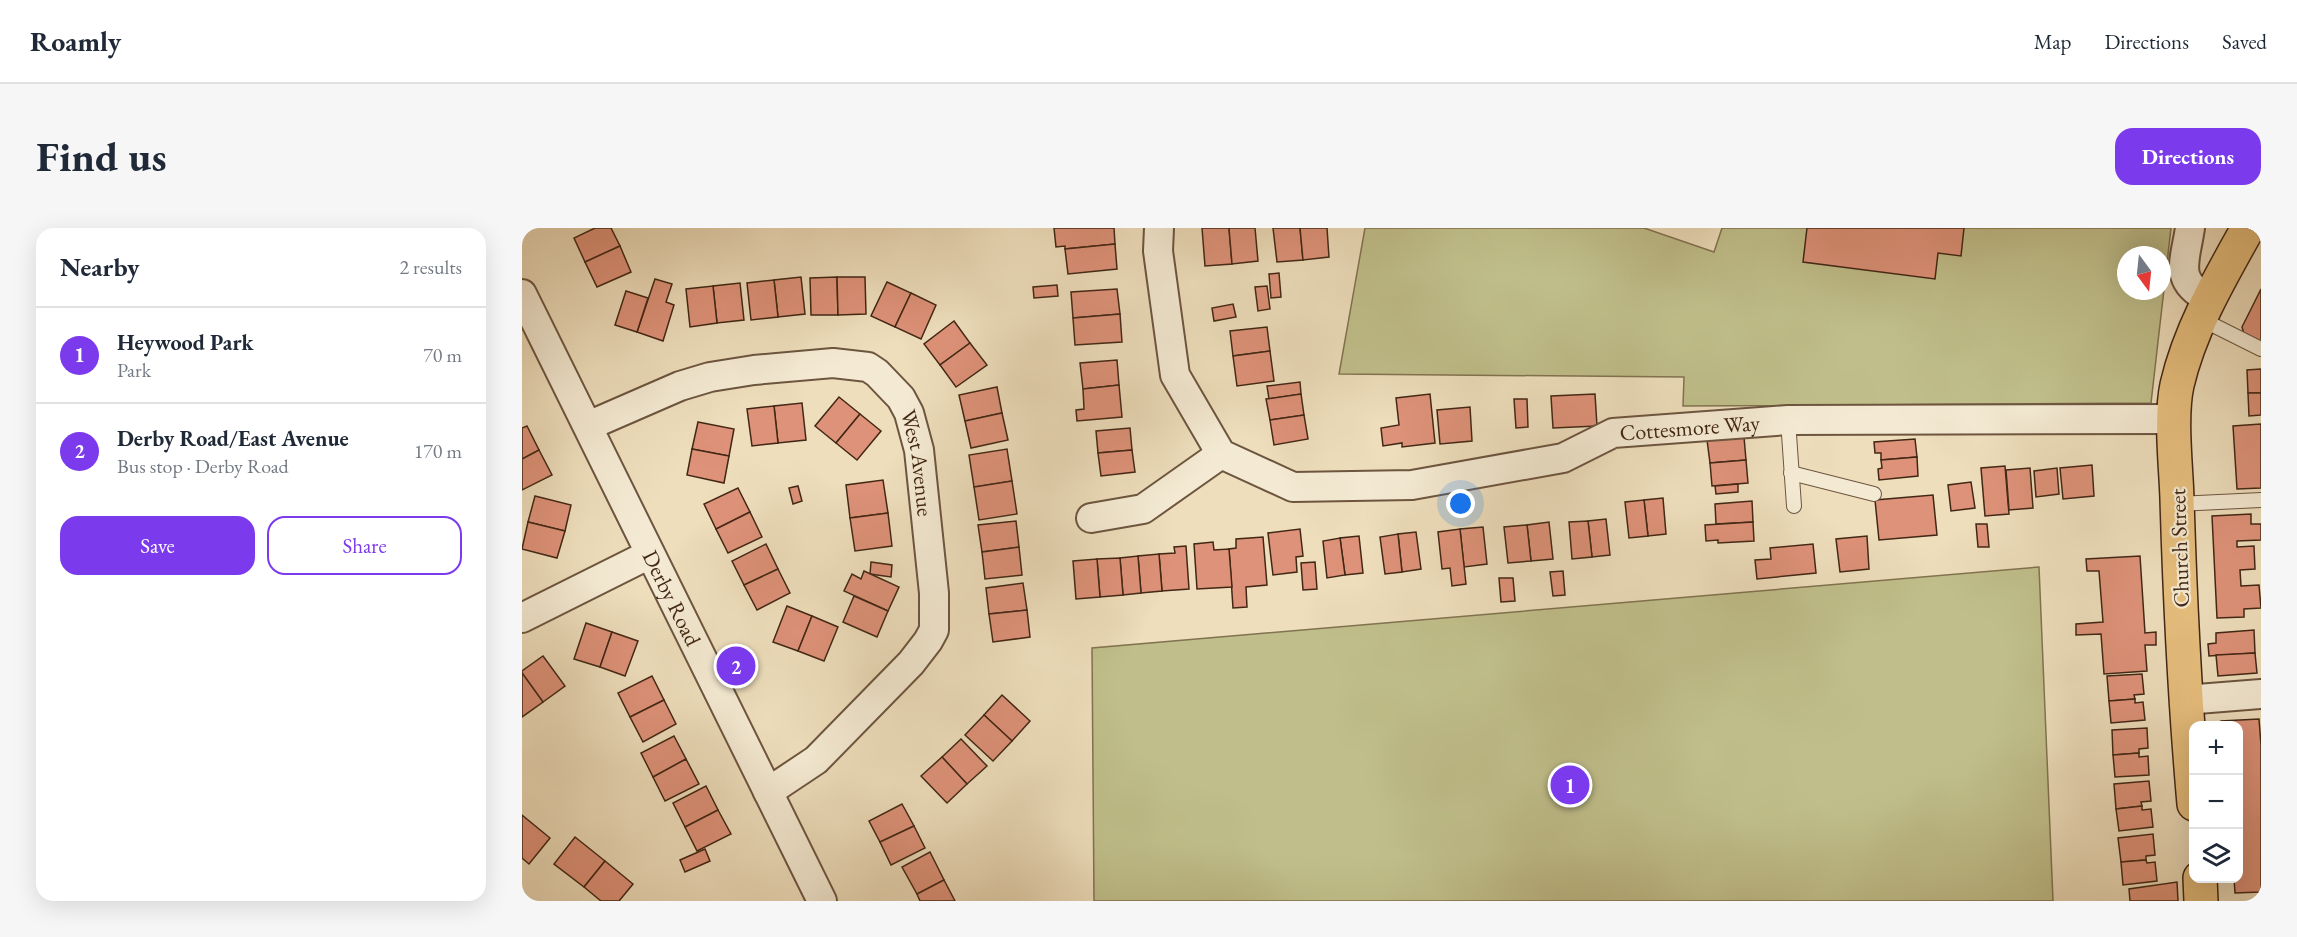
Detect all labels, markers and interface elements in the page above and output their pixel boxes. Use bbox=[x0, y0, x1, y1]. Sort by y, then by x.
text: Roamly bbox=[30, 23, 121, 59]
text: Map bbox=[2034, 28, 2071, 55]
text: Directions bbox=[2104, 28, 2189, 55]
text: Saved bbox=[2222, 28, 2267, 55]
button: Directions bbox=[2115, 128, 2261, 185]
text: Find us bbox=[36, 129, 167, 184]
north arrow bbox=[2117, 246, 2171, 300]
text: Nearby bbox=[60, 250, 140, 284]
text: 2 results bbox=[399, 254, 462, 280]
text: Heywood Park bbox=[117, 328, 254, 357]
text: 1 bbox=[74, 342, 85, 368]
text: 70 m bbox=[423, 342, 462, 368]
text: Park bbox=[117, 357, 151, 383]
street label: West Avenue bbox=[894, 406, 940, 518]
street label: Cottesmore Way bbox=[1619, 408, 1761, 447]
text: Derby Road/East Avenue bbox=[117, 424, 349, 453]
text: 2 bbox=[74, 438, 85, 464]
text: 170 m bbox=[414, 438, 462, 464]
text: Bus stop · Derby Road bbox=[117, 453, 289, 479]
street label: Church Street bbox=[2163, 488, 2196, 608]
your location bbox=[1446, 489, 1475, 518]
button: Save bbox=[60, 516, 255, 575]
button: Share bbox=[267, 516, 462, 575]
street label: Derby Road bbox=[636, 545, 708, 652]
pin: 2 bbox=[716, 644, 756, 688]
map controls bbox=[2189, 721, 2243, 883]
button: + bbox=[2189, 721, 2243, 775]
pin: 1 bbox=[1550, 762, 1590, 808]
button: − bbox=[2189, 775, 2243, 829]
button: layers bbox=[2189, 829, 2243, 883]

